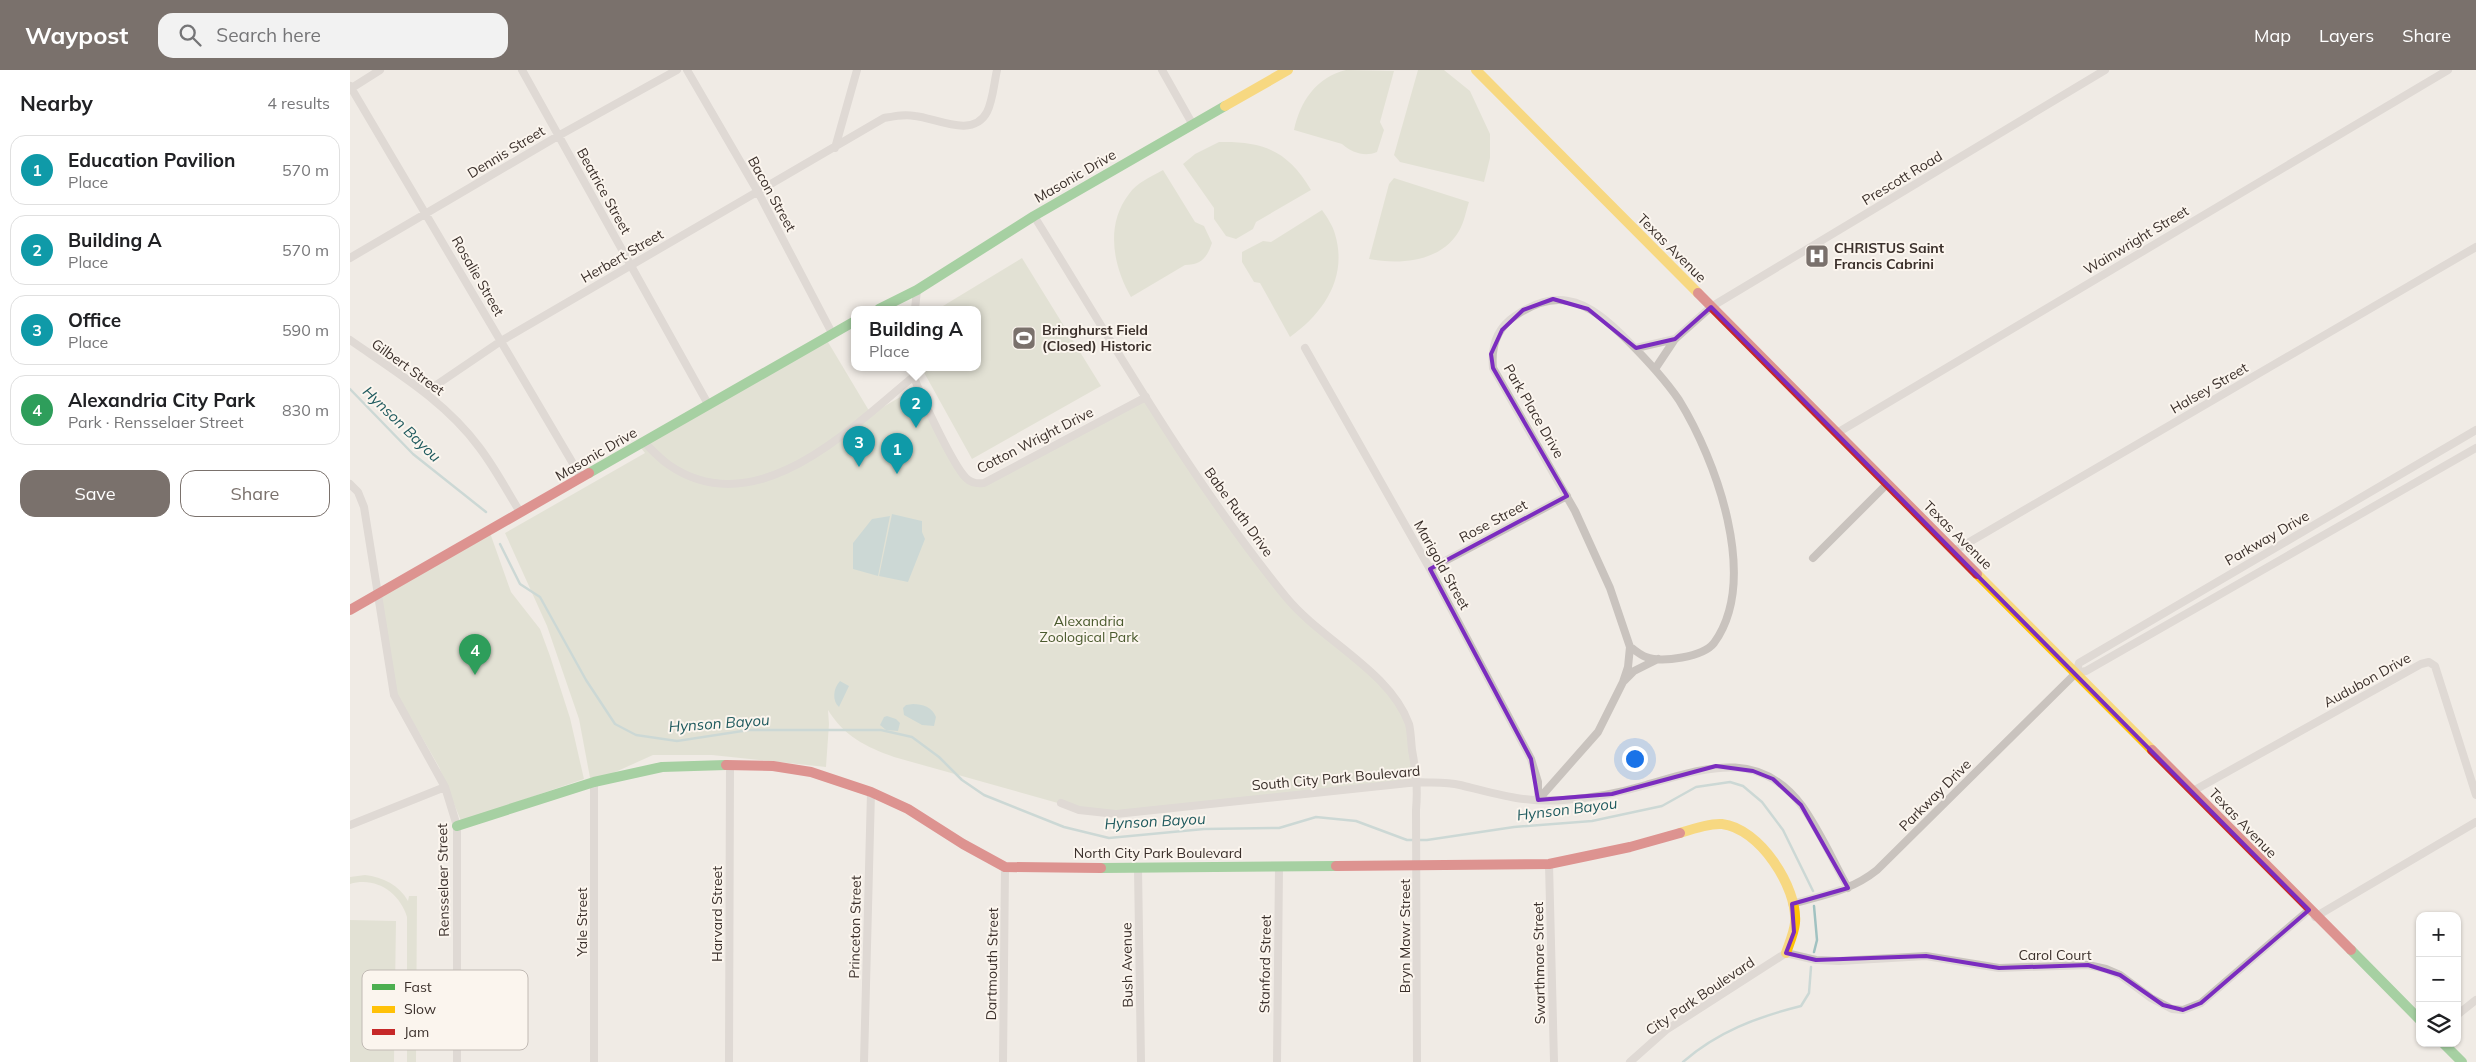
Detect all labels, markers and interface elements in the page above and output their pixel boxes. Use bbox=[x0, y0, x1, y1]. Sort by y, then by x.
search box bbox=[158, 13, 508, 58]
text: Waypost bbox=[25, 20, 128, 50]
icon: search bbox=[176, 21, 204, 49]
text: Search here bbox=[216, 23, 321, 47]
text: Map bbox=[2254, 24, 2291, 47]
text: Layers bbox=[2319, 24, 2374, 47]
text: Share bbox=[2402, 24, 2451, 47]
text: Nearby bbox=[20, 90, 93, 116]
text: 4 results bbox=[267, 93, 330, 113]
street label: Dennis Street bbox=[464, 122, 548, 182]
street label: Beatrice Street bbox=[573, 145, 635, 237]
street label: Masonic Drive bbox=[1031, 145, 1119, 207]
street label: Prescott Road bbox=[1858, 147, 1946, 209]
text: Education Pavilion bbox=[68, 148, 236, 172]
street label: Bacon Street bbox=[744, 153, 800, 235]
text: 1 bbox=[32, 160, 42, 180]
text: 570 m bbox=[282, 160, 329, 180]
text: Place bbox=[68, 172, 108, 192]
street label: Wainwright Street bbox=[2080, 202, 2192, 278]
street label: Texas Avenue bbox=[1634, 210, 1710, 286]
street label: Herbert Street bbox=[578, 225, 666, 287]
text: Building A bbox=[68, 228, 162, 252]
street label: Rosalie Street bbox=[448, 233, 508, 319]
place label: CHRISTUS Saint Francis Cabrini bbox=[1834, 239, 1945, 273]
text: 2 bbox=[32, 240, 42, 260]
text: 570 m bbox=[282, 240, 329, 260]
hospital icon: CHRISTUS Saint Francis Cabrini bbox=[1804, 243, 1830, 269]
text: Place bbox=[68, 252, 108, 272]
popup bbox=[851, 306, 981, 371]
text: Office bbox=[68, 308, 121, 332]
text: Building A bbox=[869, 317, 963, 341]
text: 3 bbox=[32, 320, 42, 340]
text: 590 m bbox=[282, 320, 329, 340]
place label: Bringhurst Field (Closed) Historic bbox=[1042, 321, 1152, 355]
sports icon: Bringhurst Field (Closed) Historic bbox=[1011, 325, 1037, 351]
text: Place bbox=[68, 332, 108, 352]
street label: Gilbert Street bbox=[368, 335, 448, 400]
text: Place bbox=[869, 341, 909, 361]
street label: Halsey Street bbox=[2167, 358, 2251, 417]
street label: Park Place Drive bbox=[1500, 361, 1568, 461]
water label: Hynson Bayou bbox=[359, 382, 445, 466]
pin: 2 bbox=[900, 387, 932, 428]
text: Alexandria City Park bbox=[68, 388, 255, 412]
text: 4 bbox=[32, 400, 42, 420]
text: 830 m bbox=[282, 400, 329, 420]
street label: Cotton Wright Drive bbox=[974, 403, 1096, 477]
text: Park · Rensselaer Street bbox=[68, 412, 244, 432]
street label: Masonic Drive bbox=[552, 423, 640, 485]
pin: 3 bbox=[843, 426, 875, 467]
pin: 1 bbox=[881, 433, 913, 474]
street label: Babe Ruth Drive bbox=[1201, 464, 1277, 560]
button: Save bbox=[20, 470, 170, 517]
button: Share bbox=[180, 470, 330, 517]
street label: Rose Street bbox=[1456, 496, 1530, 546]
street label: Texas Avenue bbox=[1920, 497, 1996, 573]
street label: Parkway Drive bbox=[2222, 507, 2312, 569]
street label: Marigold Street bbox=[1410, 517, 1474, 613]
park label: Alexandria Zoological Park bbox=[1040, 612, 1139, 646]
pin: 4 bbox=[459, 634, 491, 675]
street label: Audubon Drive bbox=[2320, 649, 2414, 711]
water label: Hynson Bayou bbox=[668, 710, 770, 736]
your location bbox=[1622, 746, 1648, 772]
street label: Parkway Drive bbox=[1895, 755, 1975, 835]
street label: South City Park Boulevard bbox=[1251, 762, 1421, 794]
street label: Texas Avenue bbox=[2205, 784, 2281, 862]
water label: Hynson Bayou bbox=[1516, 793, 1619, 825]
water label: Hynson Bayou bbox=[1104, 809, 1206, 833]
street label: Rensselaer Street bbox=[433, 823, 453, 937]
street label: North City Park Boulevard bbox=[1074, 844, 1242, 862]
street label: Harvard Street bbox=[708, 866, 726, 962]
street label: Princeton Street bbox=[845, 875, 865, 979]
street label: Bryn Mawr Street bbox=[1396, 879, 1414, 993]
street label: Yale Street bbox=[573, 887, 591, 958]
street label: Swarthmore Street bbox=[1529, 901, 1549, 1025]
street label: Dartmouth Street bbox=[982, 907, 1002, 1021]
map controls bbox=[2416, 912, 2461, 1047]
button: + bbox=[2416, 912, 2461, 957]
street label: Stanford Street bbox=[1255, 915, 1275, 1013]
street label: Bush Avenue bbox=[1117, 922, 1137, 1008]
street label: Carol Court bbox=[2018, 946, 2092, 964]
street label: City Park Boulevard bbox=[1642, 953, 1758, 1039]
button: − bbox=[2416, 957, 2461, 1002]
legend bbox=[362, 970, 528, 1050]
text: Fast bbox=[404, 978, 432, 996]
text: Slow bbox=[404, 1000, 436, 1018]
button: layers bbox=[2416, 1002, 2461, 1047]
text: Jam bbox=[404, 1023, 429, 1041]

